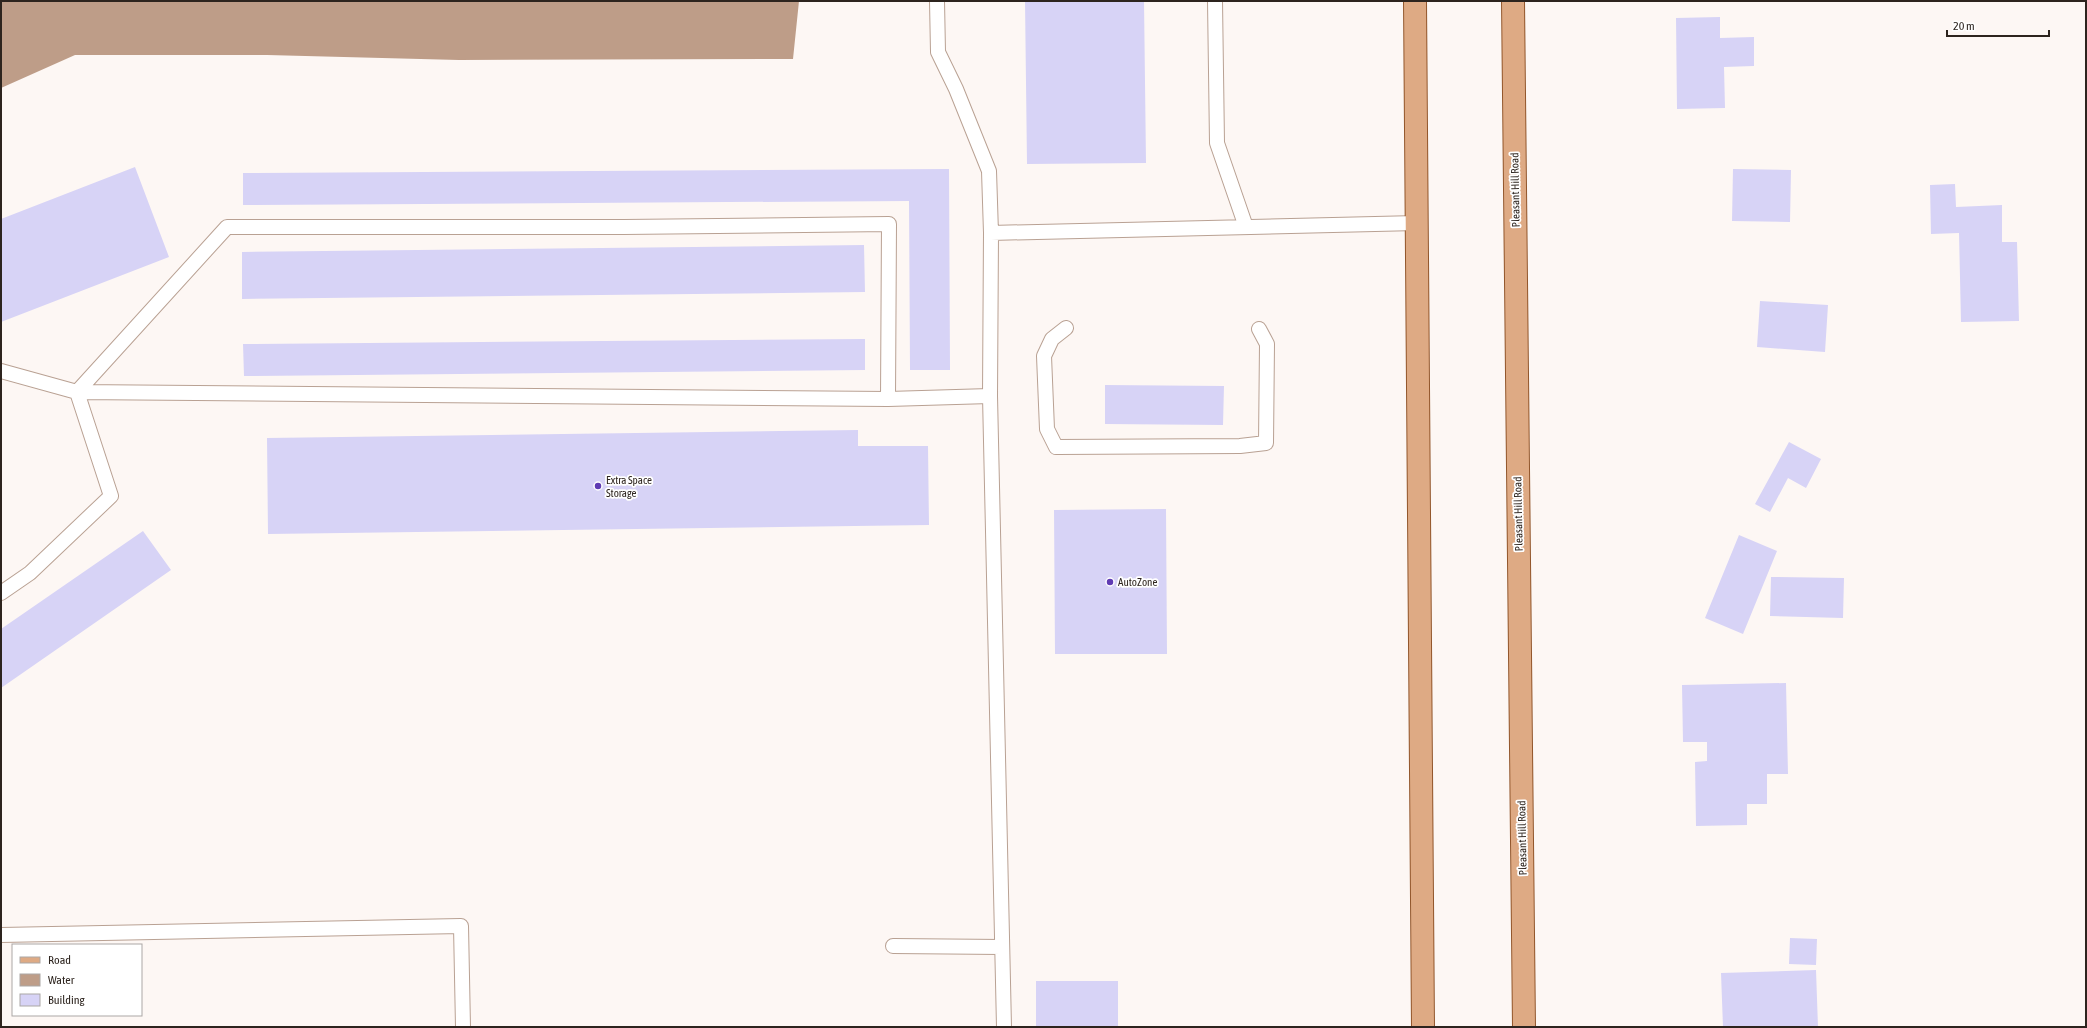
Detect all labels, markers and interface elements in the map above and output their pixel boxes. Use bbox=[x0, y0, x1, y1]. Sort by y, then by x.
scale bar bbox=[1947, 12, 2049, 38]
text: 20 m bbox=[1953, 19, 1975, 33]
street label: Pleasant Hill Road bbox=[1508, 153, 1522, 227]
place label: Extra Space Storage bbox=[606, 474, 652, 499]
street label: Pleasant Hill Road bbox=[1511, 477, 1525, 551]
marker: Extra Space Storage bbox=[593, 481, 603, 491]
place label: AutoZone bbox=[1118, 576, 1157, 588]
marker: AutoZone bbox=[1105, 577, 1115, 587]
street label: Pleasant Hill Road bbox=[1515, 801, 1529, 875]
legend bbox=[12, 944, 142, 1016]
text: Road bbox=[48, 953, 71, 967]
text: Water bbox=[48, 973, 75, 987]
text: Building bbox=[48, 993, 86, 1007]

